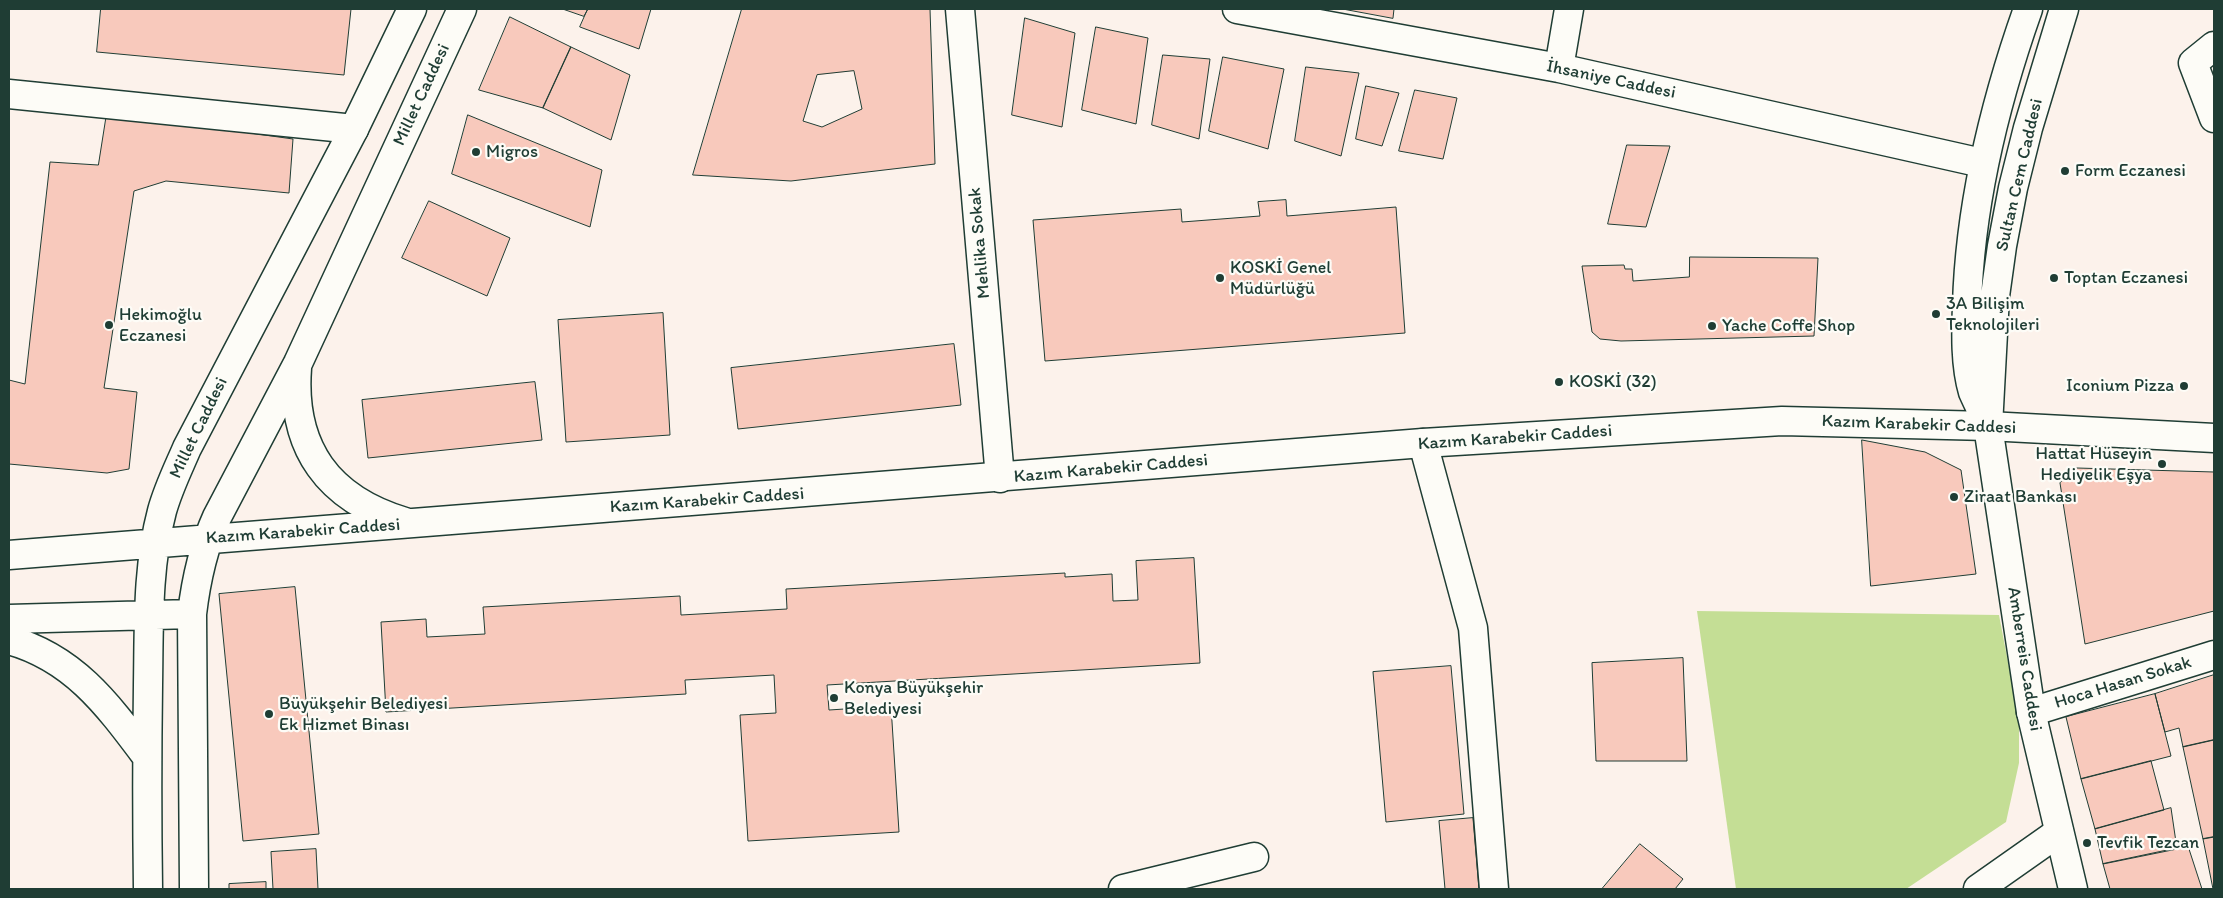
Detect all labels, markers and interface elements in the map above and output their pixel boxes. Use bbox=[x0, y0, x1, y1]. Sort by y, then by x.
street label: Millet Caddesi bbox=[389, 41, 455, 149]
street label: İhsaniye Caddesi bbox=[1544, 56, 1678, 104]
street label: Sultan Cem Caddesi bbox=[1992, 97, 2048, 253]
place label: Migros bbox=[486, 141, 538, 163]
marker: Migros bbox=[470, 146, 482, 158]
place label: Form Eczanesi bbox=[2075, 160, 2186, 182]
marker: Form Eczanesi bbox=[2059, 165, 2071, 177]
street label: Mehlika Sokak bbox=[964, 187, 996, 299]
place label: KOSKİ Genel Müdürlüğü bbox=[1230, 257, 1331, 300]
place label: Toptan Eczanesi bbox=[2064, 267, 2188, 289]
marker: KOSKİ Genel Müdürlüğü bbox=[1214, 272, 1226, 284]
marker: Toptan Eczanesi bbox=[2048, 272, 2060, 284]
place label: 3A Bilişim Teknolojileri bbox=[1946, 293, 2040, 336]
place label: Hekimoğlu Eczanesi bbox=[119, 304, 202, 346]
marker: 3A Bilişim Teknolojileri bbox=[1930, 308, 1942, 320]
place label: Yache Coffe Shop bbox=[1722, 315, 1855, 337]
marker: Hekimoğlu Eczanesi bbox=[103, 319, 115, 331]
marker: Yache Coffe Shop bbox=[1706, 320, 1718, 332]
place label: KOSKİ (32) bbox=[1569, 371, 1657, 393]
street label: Millet Caddesi bbox=[165, 374, 233, 482]
place label: Iconium Pizza bbox=[2066, 375, 2174, 397]
marker: KOSKİ (32) bbox=[1553, 376, 1565, 388]
marker: Iconium Pizza bbox=[2178, 380, 2190, 392]
street label: Kazım Karabekir Caddesi bbox=[1821, 411, 2017, 439]
street label: Kazım Karabekir Caddesi bbox=[1417, 420, 1613, 456]
place label: Hattat Hüseyin Hediyelik Eşya bbox=[2035, 443, 2152, 486]
street label: Kazım Karabekir Caddesi bbox=[1013, 450, 1209, 488]
marker: Hattat Hüseyin Hediyelik Eşya bbox=[2156, 458, 2168, 470]
street label: Kazım Karabekir Caddesi bbox=[609, 483, 805, 519]
place label: Ziraat Bankası bbox=[1964, 486, 2077, 508]
marker: Ziraat Bankası bbox=[1948, 491, 1960, 503]
street label: Kazım Karabekir Caddesi bbox=[205, 514, 401, 550]
street label: Amberreis Caddesi bbox=[2002, 585, 2046, 733]
street label: Hoca Hasan Sokak bbox=[2052, 652, 2194, 714]
place label: Konya Büyükşehir Belediyesi bbox=[844, 677, 983, 720]
marker: Konya Büyükşehir Belediyesi bbox=[828, 692, 840, 704]
place label: Büyükşehir Belediyesi Ek Hizmet Binası bbox=[279, 693, 448, 736]
marker: Büyükşehir Belediyesi Ek Hizmet Binası bbox=[263, 708, 275, 720]
place label: Tevfik Tezcan bbox=[2097, 832, 2199, 854]
marker: Tevfik Tezcan bbox=[2081, 837, 2093, 849]

